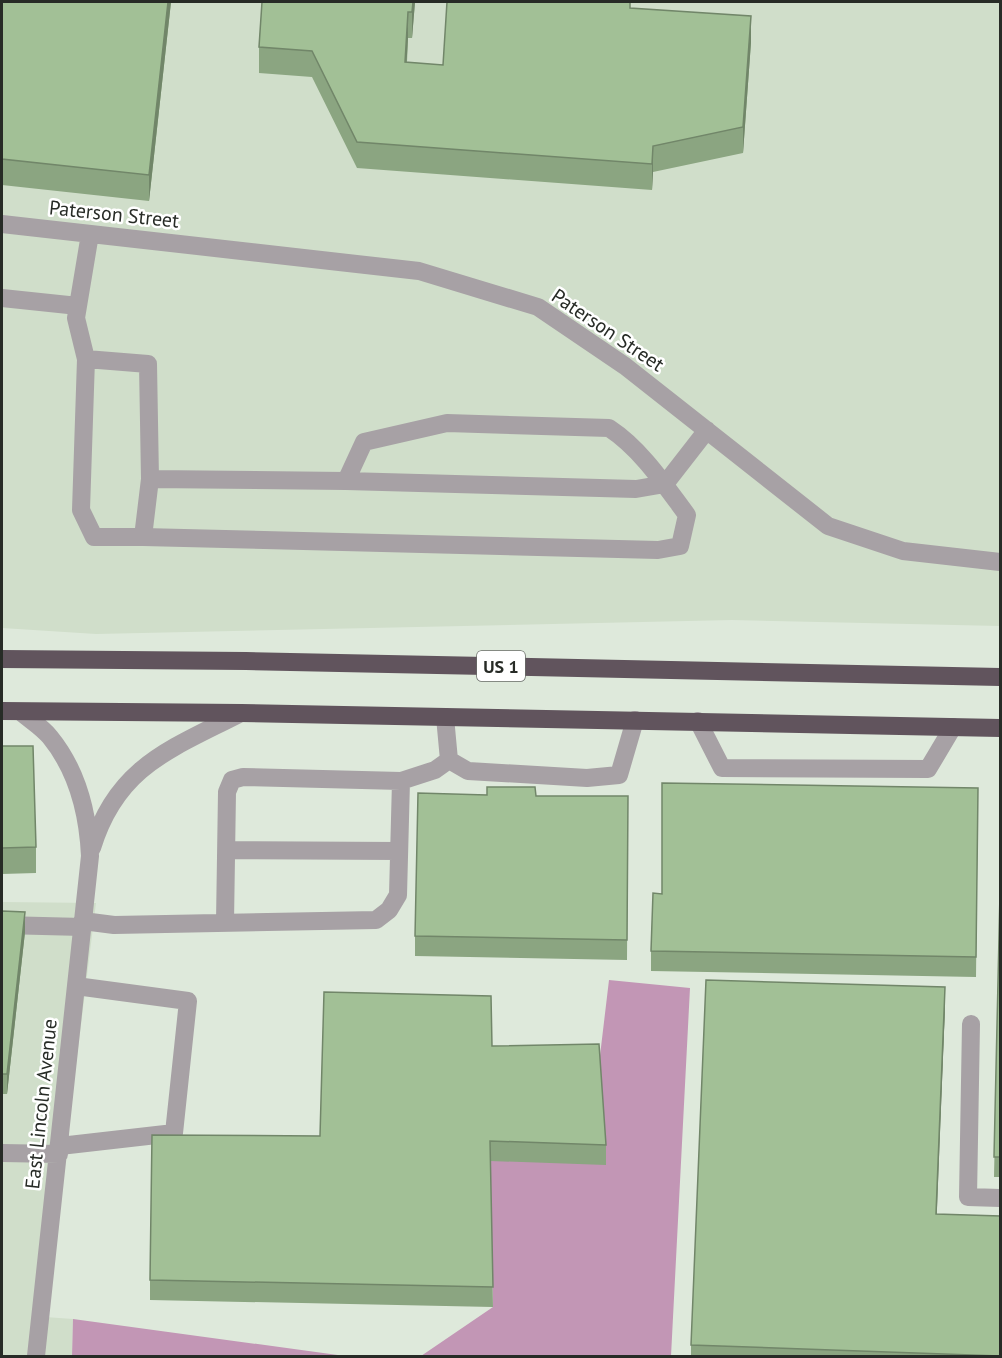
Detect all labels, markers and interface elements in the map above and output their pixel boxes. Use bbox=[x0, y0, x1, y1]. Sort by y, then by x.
street label: Paterson Street bbox=[48, 194, 180, 234]
street label: Paterson Street bbox=[547, 283, 670, 377]
road number: US 1 bbox=[477, 651, 525, 681]
street label: East Lincoln Avenue bbox=[19, 1018, 63, 1190]

